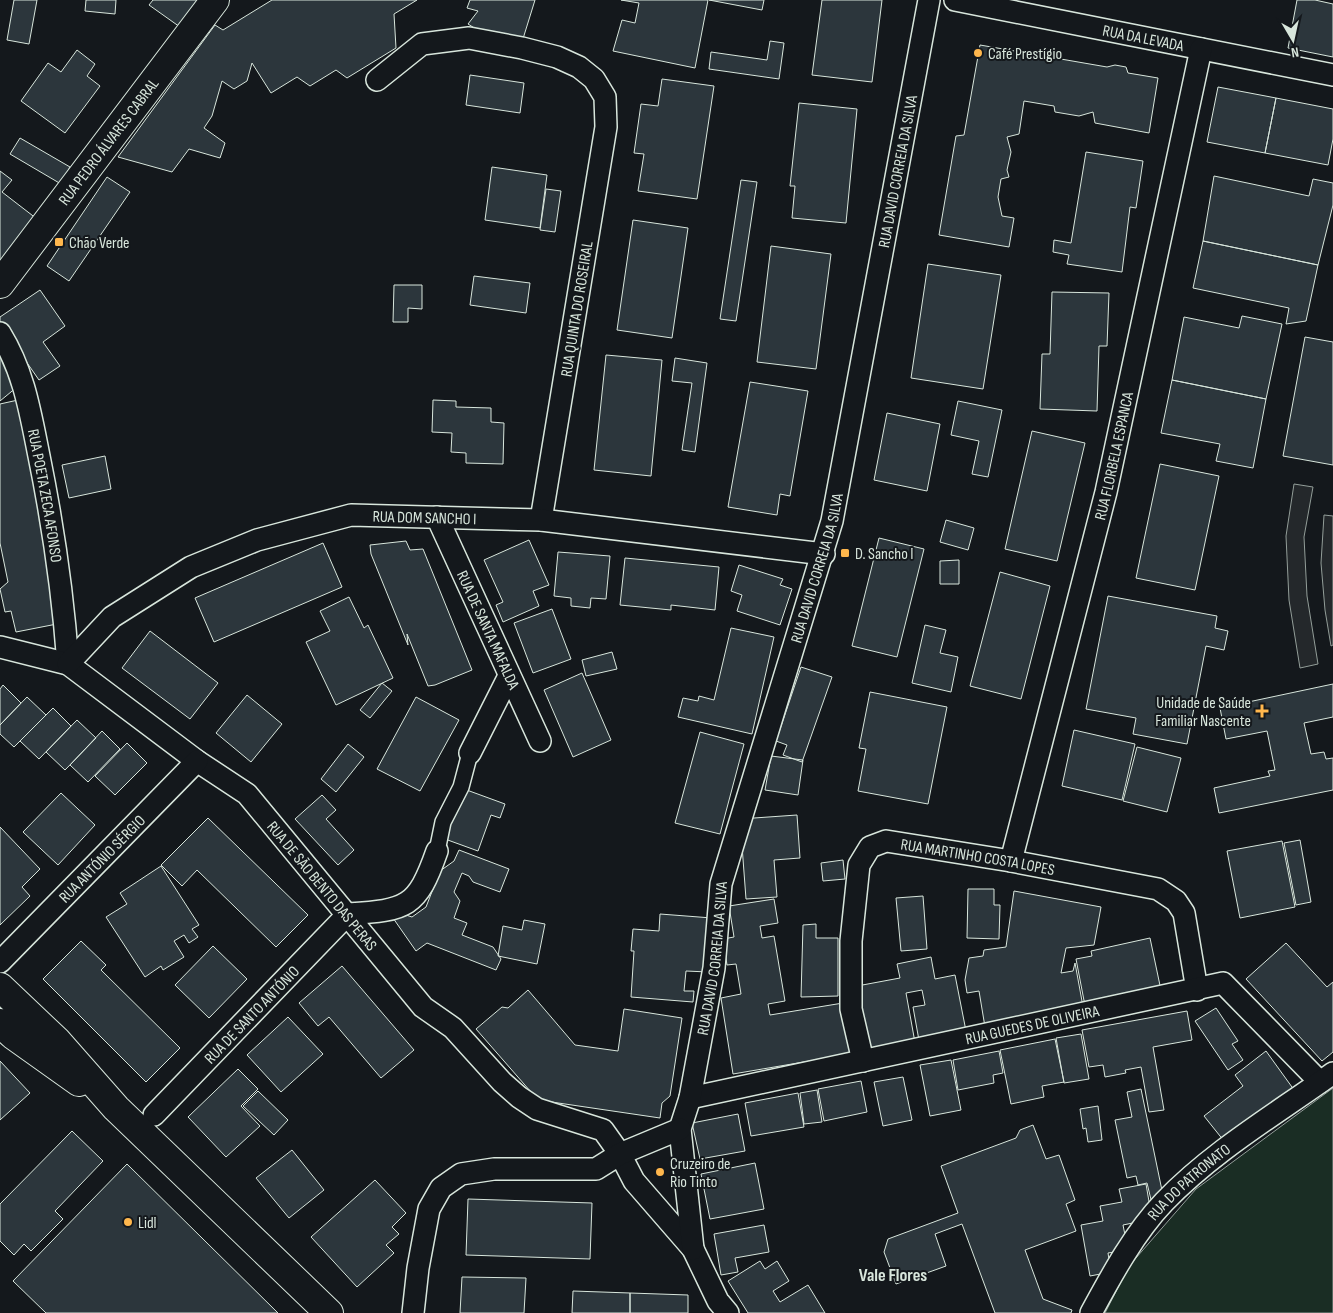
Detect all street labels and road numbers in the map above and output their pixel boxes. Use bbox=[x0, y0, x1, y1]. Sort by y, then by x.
street label: RUA DA LEVADA bbox=[1101, 22, 1185, 56]
street label: RUA PEDRO ÁLVARES CABRAL bbox=[55, 75, 163, 209]
street label: RUA DAVID CORREIA DA SILVA bbox=[875, 94, 922, 250]
street label: RUA QUINTA DO ROSEIRAL bbox=[557, 240, 598, 378]
street label: RUA FLORBELA ESPANCA bbox=[1091, 390, 1138, 522]
street label: RUA POETA ZECA AFONSO bbox=[23, 427, 65, 564]
street label: RUA DAVID CORREIA DA SILVA bbox=[787, 492, 848, 645]
street label: RUA DOM SANCHO I bbox=[372, 508, 477, 529]
street label: RUA DE SANTA MAFALDA bbox=[452, 568, 523, 693]
street label: RUA ANTÓNIO SÉRGIO bbox=[55, 812, 150, 907]
street label: RUA DE SÃO BENTO DAS PERAS bbox=[262, 818, 381, 955]
street label: RUA MARTINHO COSTA LOPES bbox=[899, 835, 1056, 880]
street label: RUA DAVID CORREIA DA SILVA bbox=[694, 881, 732, 1037]
street label: RUA DE SANTO ANTÓNIO bbox=[201, 962, 304, 1068]
street label: RUA GUEDES DE OLIVEIRA bbox=[964, 1002, 1101, 1049]
street label: RUA DO PATRONATO bbox=[1144, 1140, 1235, 1225]

